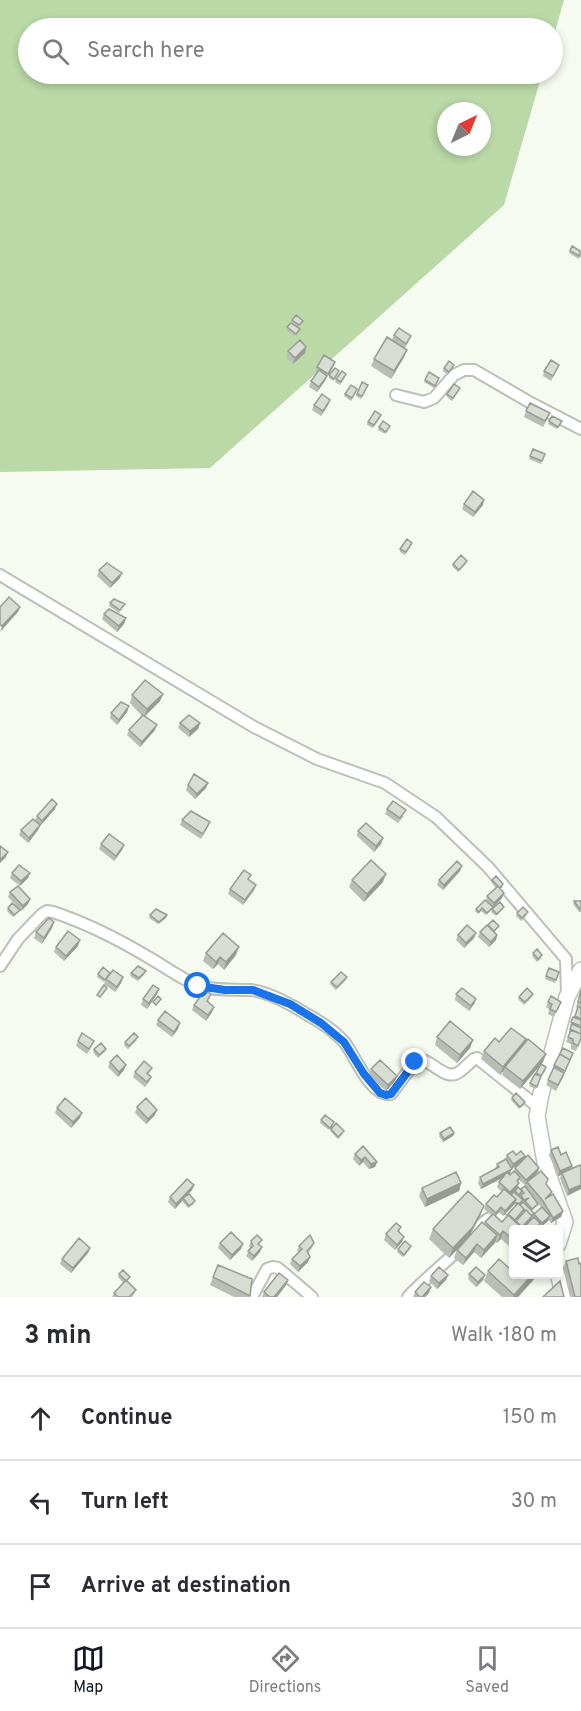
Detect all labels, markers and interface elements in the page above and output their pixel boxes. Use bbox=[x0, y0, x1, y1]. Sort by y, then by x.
search box bbox=[18, 18, 563, 84]
icon: search bbox=[39, 35, 72, 68]
text: Search here bbox=[87, 38, 205, 65]
north arrow bbox=[437, 102, 491, 156]
route start bbox=[184, 972, 210, 998]
route end bbox=[401, 1048, 427, 1074]
map controls bbox=[509, 1225, 563, 1279]
button: layers bbox=[509, 1225, 563, 1279]
text: 3 min bbox=[24, 1320, 92, 1353]
text: Walk · 180 m bbox=[451, 1323, 557, 1349]
icon: ahead bbox=[24, 1402, 57, 1435]
text: Continue bbox=[81, 1405, 172, 1432]
text: 150 m bbox=[503, 1405, 557, 1431]
icon: left bbox=[24, 1486, 57, 1519]
text: Turn left bbox=[81, 1489, 169, 1516]
text: 30 m bbox=[511, 1489, 557, 1515]
icon: arrive bbox=[24, 1570, 57, 1603]
text: Arrive at destination bbox=[81, 1573, 291, 1600]
tab: Map bbox=[72, 1642, 105, 1698]
tab: Directions bbox=[249, 1642, 321, 1698]
tab: Saved bbox=[465, 1642, 509, 1698]

